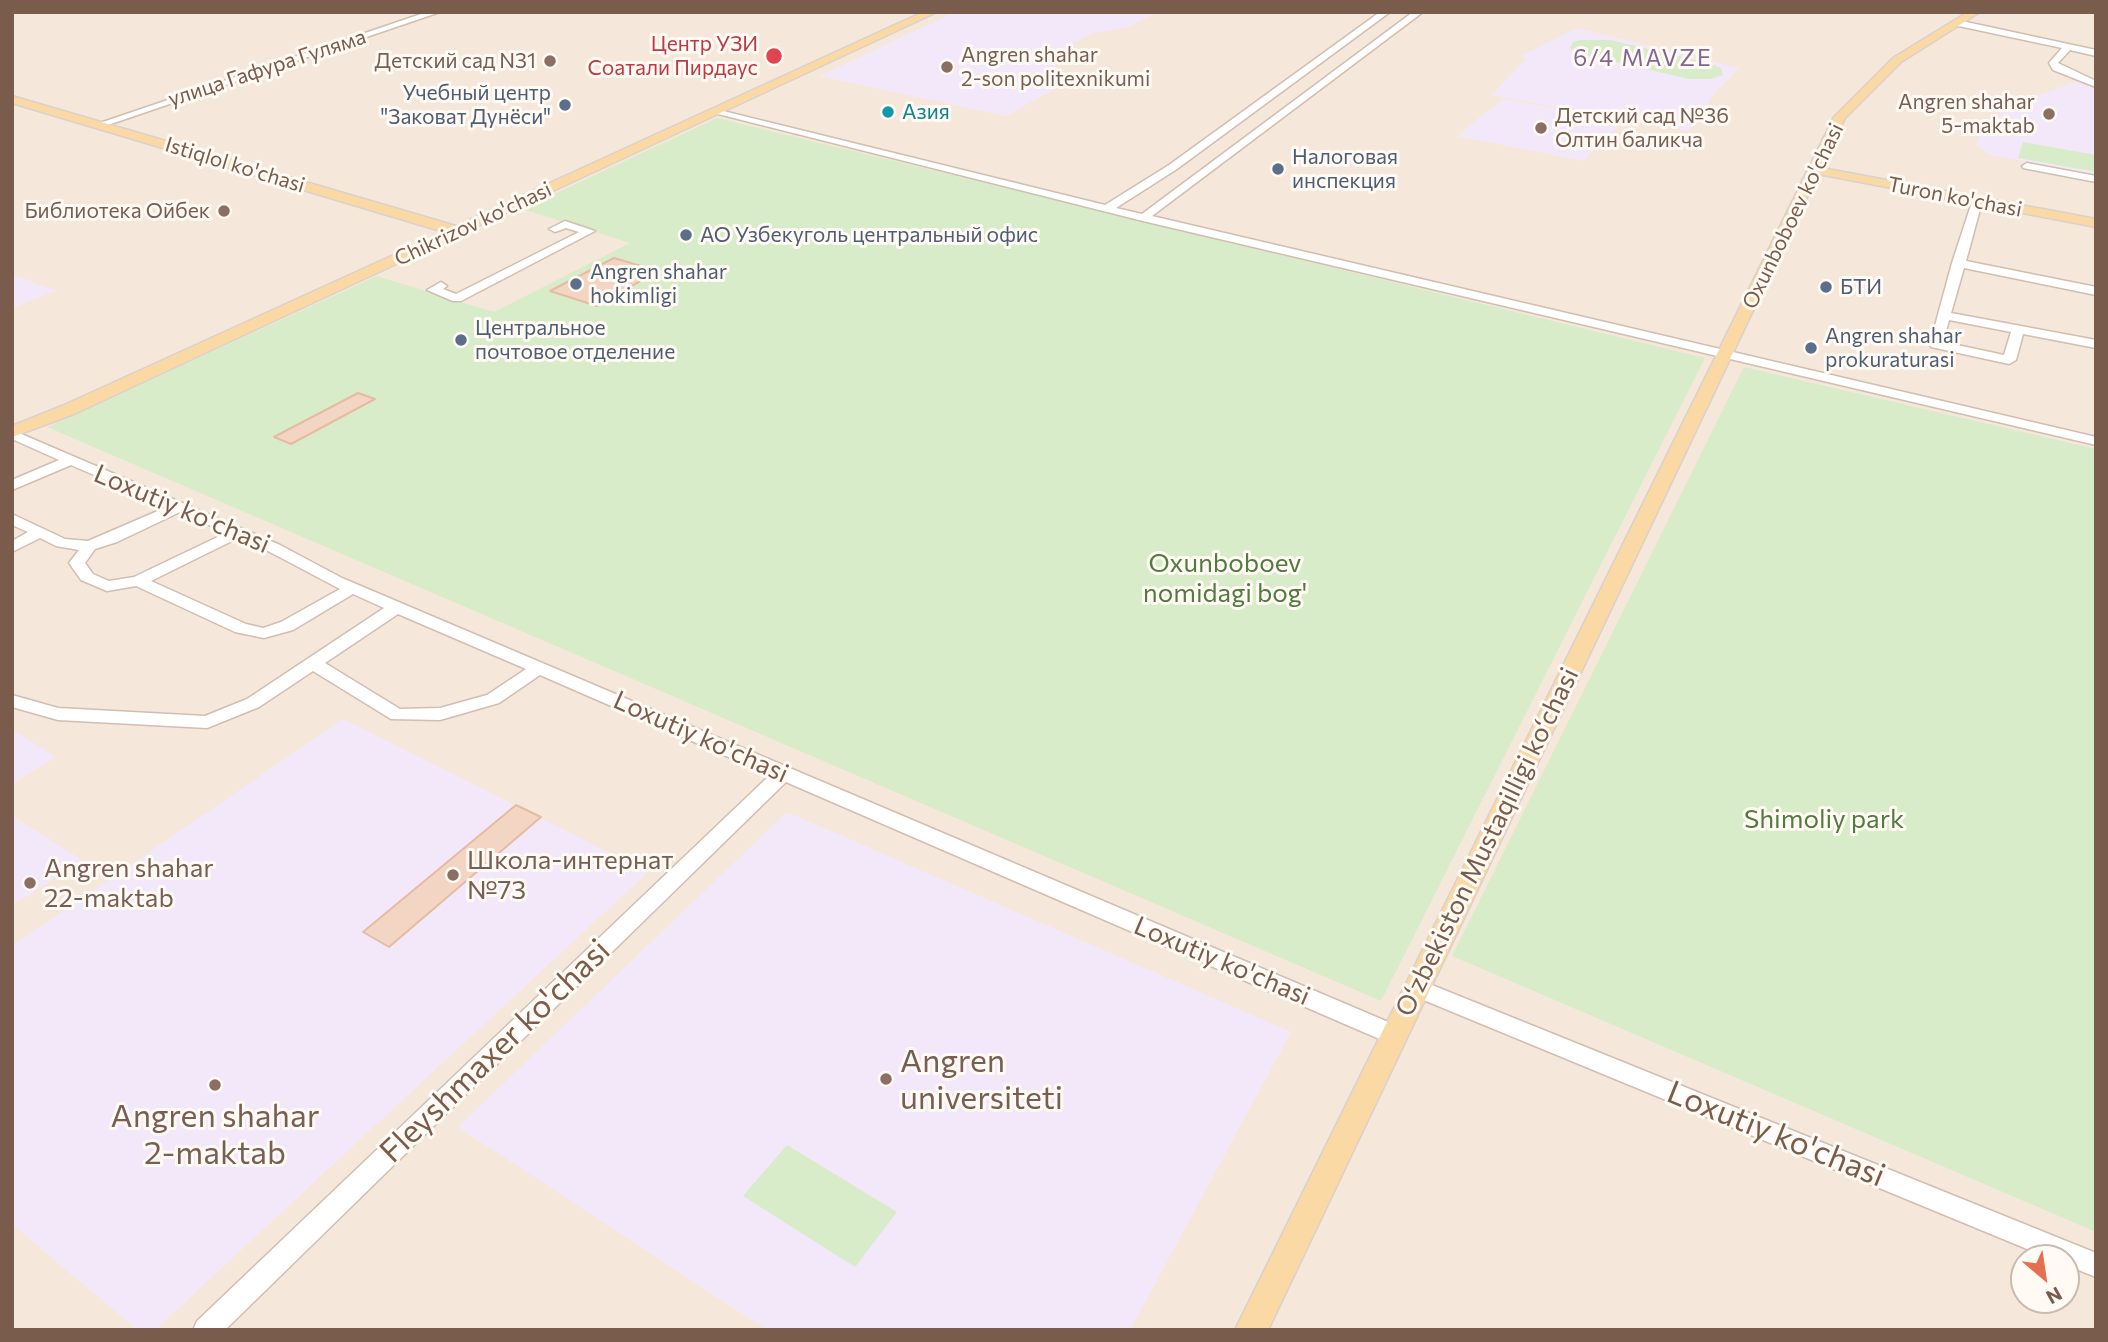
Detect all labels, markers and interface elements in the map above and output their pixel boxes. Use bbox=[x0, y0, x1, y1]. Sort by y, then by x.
street label: улица Гафура Гуляма bbox=[165, 24, 369, 112]
place label: Центр УЗИ Соатали Пирдаус bbox=[587, 31, 758, 81]
place label: Angren shahar 2-son politexnikumi bbox=[961, 42, 1150, 92]
district label: 6/4 MAVZE bbox=[1574, 44, 1712, 72]
marker: Центр УЗИ Соатали Пирдаус bbox=[764, 46, 784, 66]
place label: Детский сад N31 bbox=[375, 48, 536, 74]
marker: Детский сад N31 bbox=[542, 53, 558, 69]
marker: Angren shahar 2-son politexnikumi bbox=[939, 59, 955, 75]
place label: Учебный центр "Заковат Дунёси" bbox=[381, 80, 551, 130]
place label: Angren shahar 5-maktab bbox=[1898, 89, 2035, 139]
marker: Учебный центр "Заковат Дунёси" bbox=[557, 97, 573, 113]
place label: Азия bbox=[902, 99, 950, 125]
place label: Детский сад №36 Олтин баликча bbox=[1555, 103, 1729, 153]
marker: Азия bbox=[880, 104, 896, 120]
marker: Angren shahar 5-maktab bbox=[2041, 106, 2057, 122]
street label: Oxunboboev ko'chasi bbox=[1737, 119, 1849, 313]
marker: Детский сад №36 Олтин баликча bbox=[1533, 120, 1549, 136]
street label: Istiqlol ko'chasi bbox=[162, 132, 308, 198]
place label: Налоговая инспекция bbox=[1292, 144, 1398, 194]
marker: Налоговая инспекция bbox=[1270, 161, 1286, 177]
street label: Turon ko'chasi bbox=[1886, 172, 2024, 222]
street label: Chikrizov ko'chasi bbox=[390, 177, 556, 271]
place label: Библиотека Ойбек bbox=[24, 198, 210, 224]
marker: Библиотека Ойбек bbox=[216, 203, 232, 219]
place label: АО Узбекуголь центральный офис bbox=[700, 222, 1038, 248]
marker: АО Узбекуголь центральный офис bbox=[678, 227, 694, 243]
place label: Angren shahar hokimligi bbox=[590, 259, 727, 309]
place label: БТИ bbox=[1840, 274, 1882, 300]
marker: Angren shahar hokimligi bbox=[568, 276, 584, 292]
marker: БТИ bbox=[1818, 279, 1834, 295]
place label: Центральное почтовое отделение bbox=[475, 315, 675, 365]
place label: Angren shahar prokuraturasi bbox=[1825, 323, 1962, 373]
marker: Центральное почтовое отделение bbox=[453, 332, 469, 348]
marker: Angren shahar prokuraturasi bbox=[1803, 340, 1819, 356]
street label: Loxutiy ko'chasi bbox=[89, 458, 275, 560]
park label: Oxunboboev nomidagi bog' bbox=[1143, 547, 1307, 608]
street label: O‘zbekiston Mustaqilligi ko‘chasi bbox=[1389, 663, 1585, 1021]
street label: Loxutiy ko'chasi bbox=[609, 684, 793, 790]
park label: Shimoliy park bbox=[1744, 803, 1904, 835]
place label: Школа-интернат №73 bbox=[467, 844, 674, 906]
place label: Angren shahar 22-maktab bbox=[44, 852, 214, 914]
marker: Школа-интернат №73 bbox=[445, 867, 461, 883]
marker: Angren shahar 22-maktab bbox=[22, 875, 38, 891]
street label: Loxutiy ko'chasi bbox=[1129, 910, 1315, 1012]
street label: Fleyshmaxer ko'chasi bbox=[372, 931, 618, 1171]
place label: Angren universiteti bbox=[900, 1042, 1063, 1117]
marker: Angren universiteti bbox=[878, 1071, 894, 1087]
street label: Loxutiy ko'chasi bbox=[1661, 1073, 1891, 1195]
marker: Angren shahar 2-maktab bbox=[207, 1077, 223, 1093]
place label: Angren shahar 2-maktab bbox=[111, 1097, 319, 1172]
north arrow bbox=[2010, 1244, 2080, 1314]
text: N bbox=[2043, 1283, 2066, 1310]

